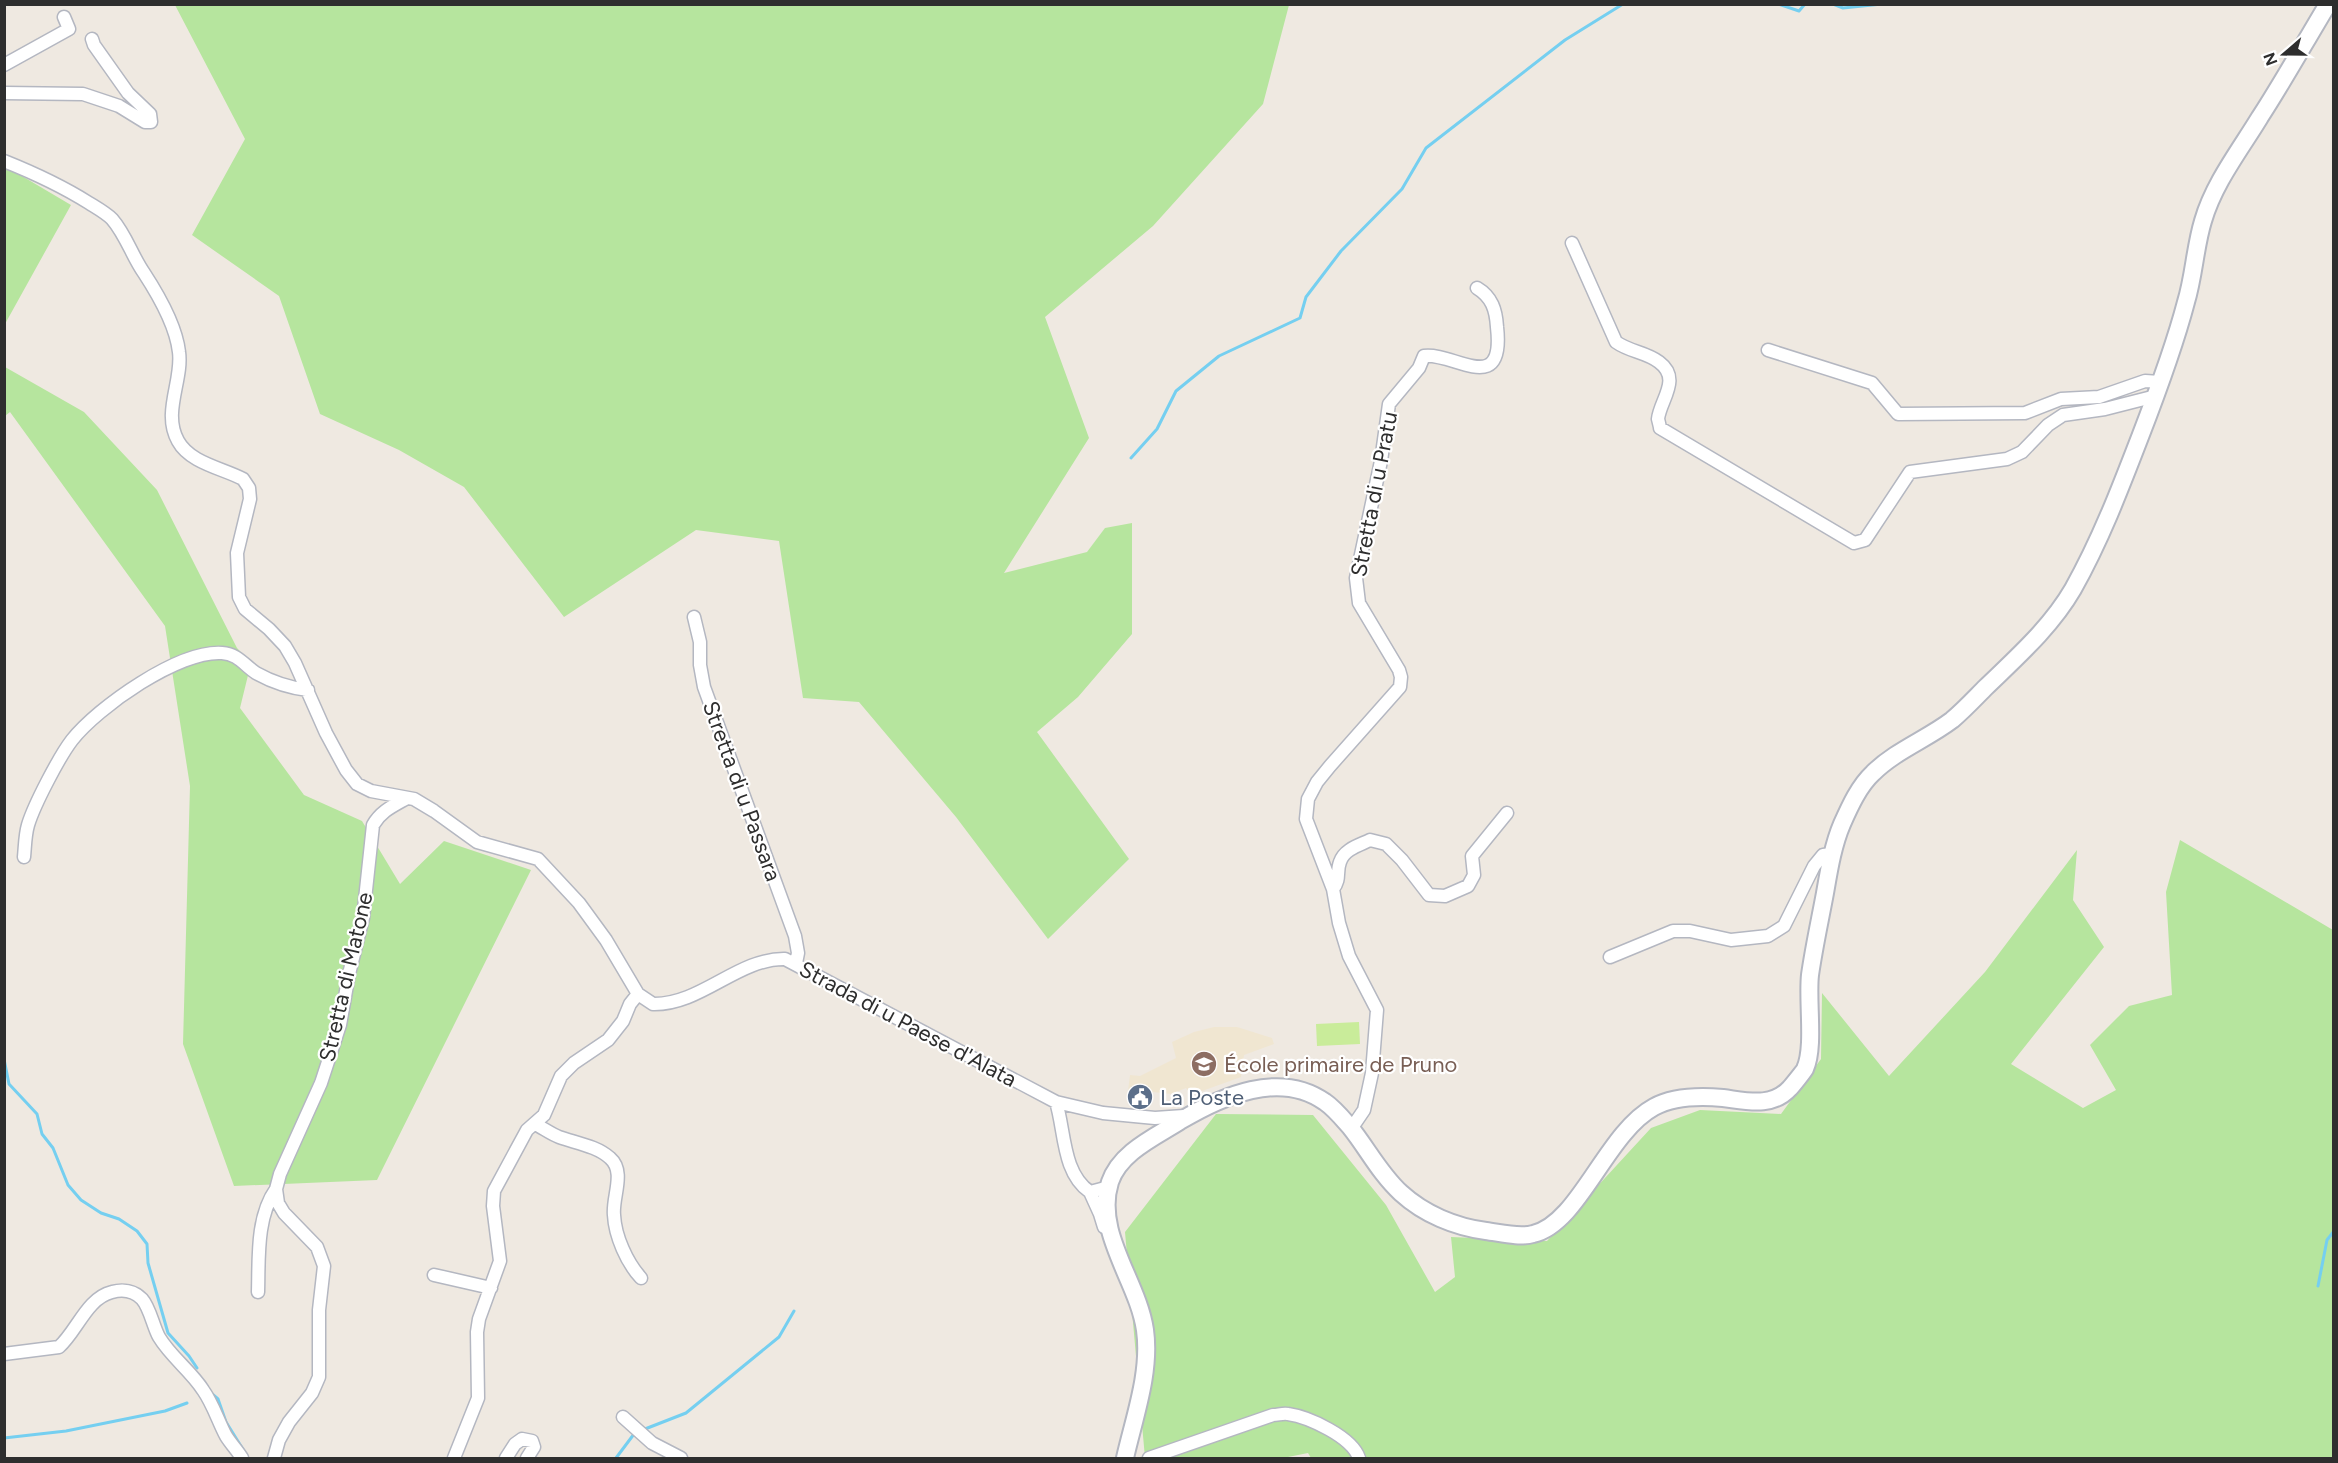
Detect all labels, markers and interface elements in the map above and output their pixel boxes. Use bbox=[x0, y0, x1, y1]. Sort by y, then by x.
north arrow bbox=[2254, 24, 2314, 84]
text: N bbox=[2259, 50, 2281, 68]
street label: Stretta di u Pratu bbox=[1345, 409, 1403, 579]
street label: Stretta di u Passara bbox=[697, 697, 787, 885]
street label: Stretta di Matone bbox=[313, 890, 379, 1064]
street label: Strada di u Paese d'Alata bbox=[795, 955, 1021, 1093]
school or university icon: École primaire de Pruno bbox=[1189, 1049, 1219, 1079]
place label: École primaire de Pruno bbox=[1224, 1051, 1457, 1078]
public building icon: La Poste bbox=[1125, 1082, 1155, 1112]
place label: La Poste bbox=[1160, 1084, 1244, 1111]

